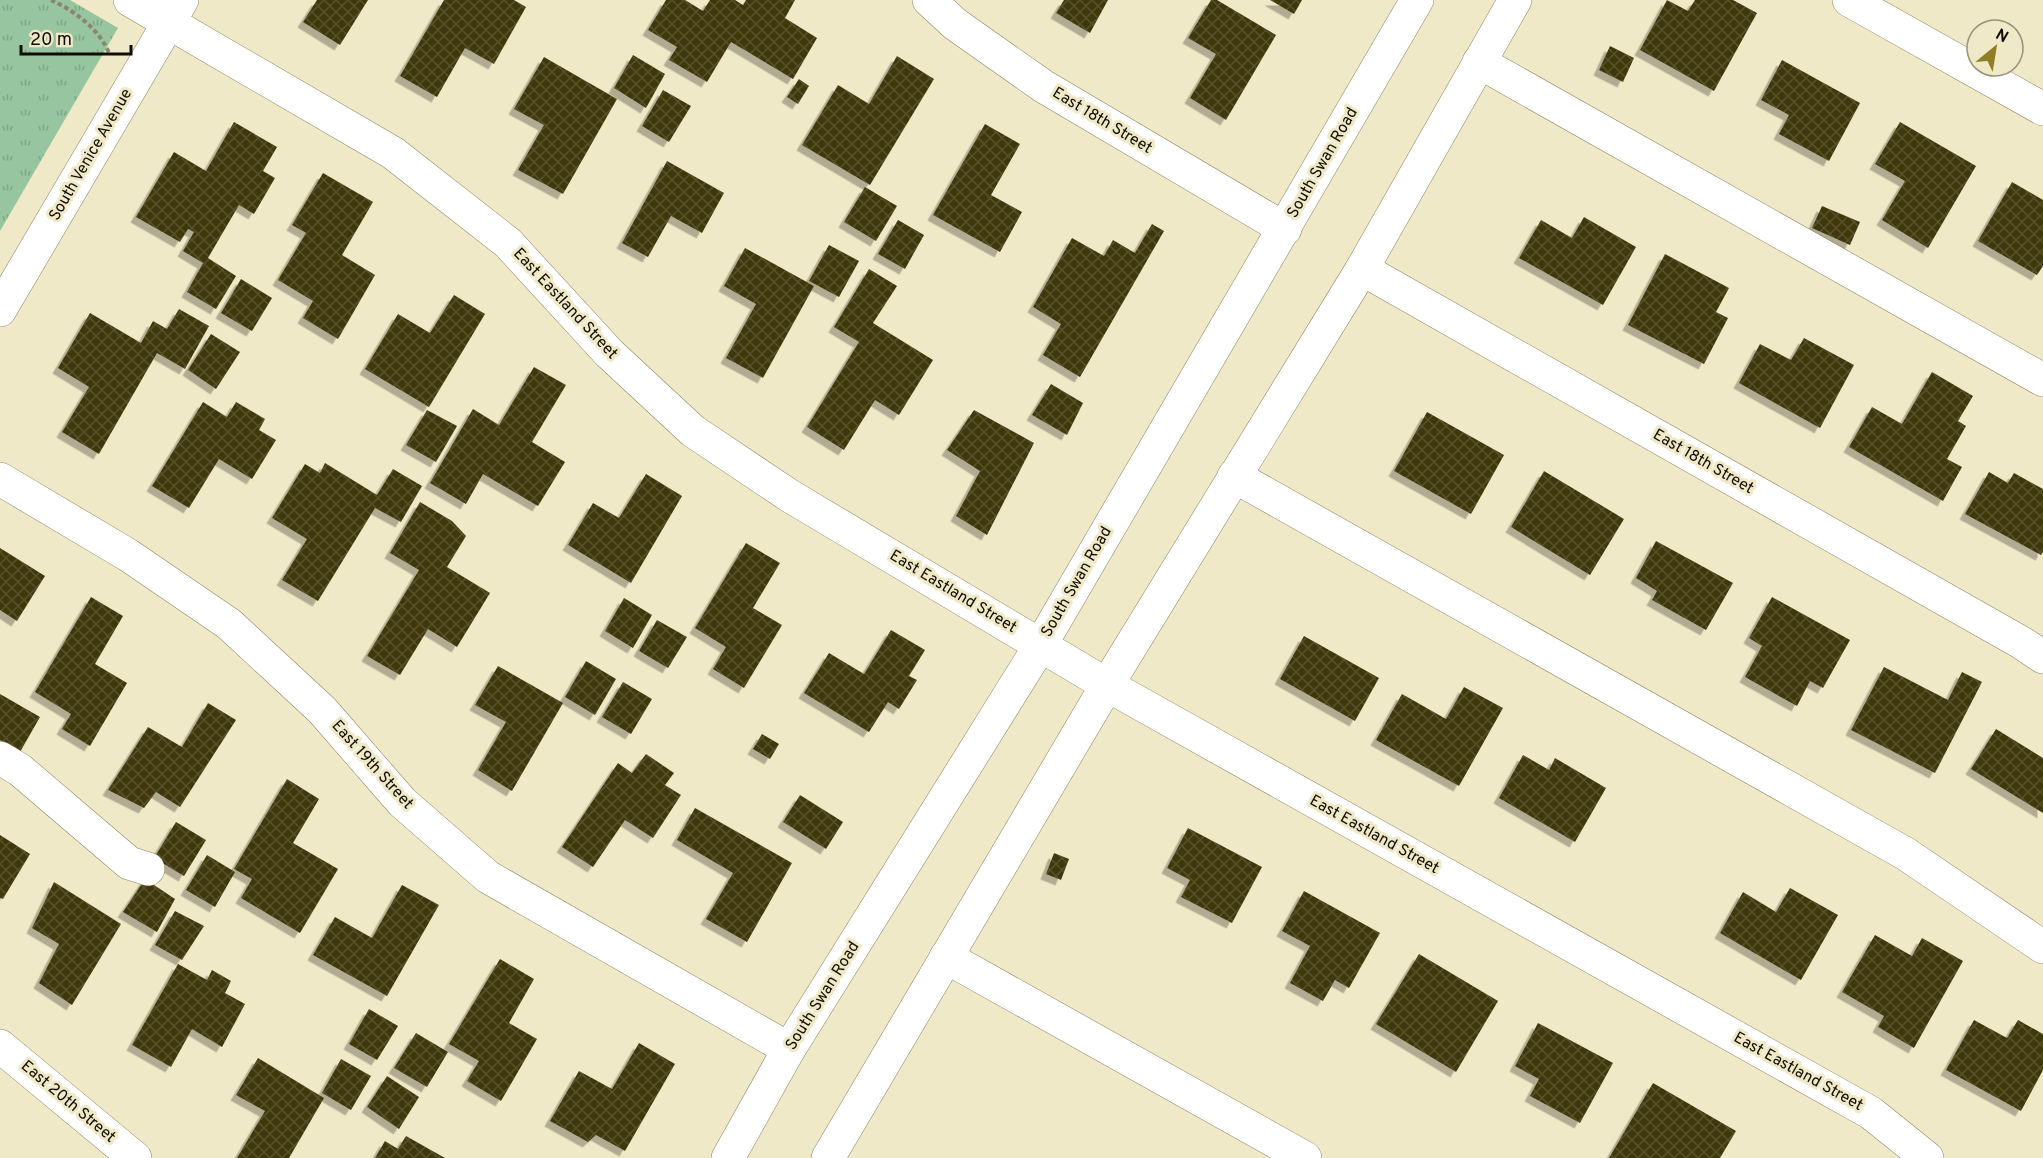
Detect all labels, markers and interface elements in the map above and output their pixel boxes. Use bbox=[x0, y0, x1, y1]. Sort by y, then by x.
scale bar bbox=[21, 18, 130, 56]
north arrow bbox=[1965, 18, 2025, 78]
text: N bbox=[1992, 25, 2011, 48]
text: 20 m bbox=[30, 29, 72, 52]
street label: East 18th Street bbox=[1048, 83, 1156, 159]
street label: South Venice Avenue bbox=[45, 85, 137, 225]
street label: South Swan Road bbox=[1283, 104, 1363, 222]
street label: East Eastland Street bbox=[508, 244, 622, 364]
street label: East 18th Street bbox=[1649, 425, 1757, 499]
street label: South Swan Road bbox=[1037, 523, 1117, 641]
street label: East Eastland Street bbox=[886, 546, 1020, 638]
street label: East 19th Street bbox=[327, 716, 417, 814]
street label: East Eastland Street bbox=[1306, 791, 1442, 879]
street label: South Swan Road bbox=[782, 938, 864, 1054]
street label: East Eastland Street bbox=[1730, 1028, 1866, 1116]
street label: East 20th Street bbox=[16, 1057, 120, 1147]

